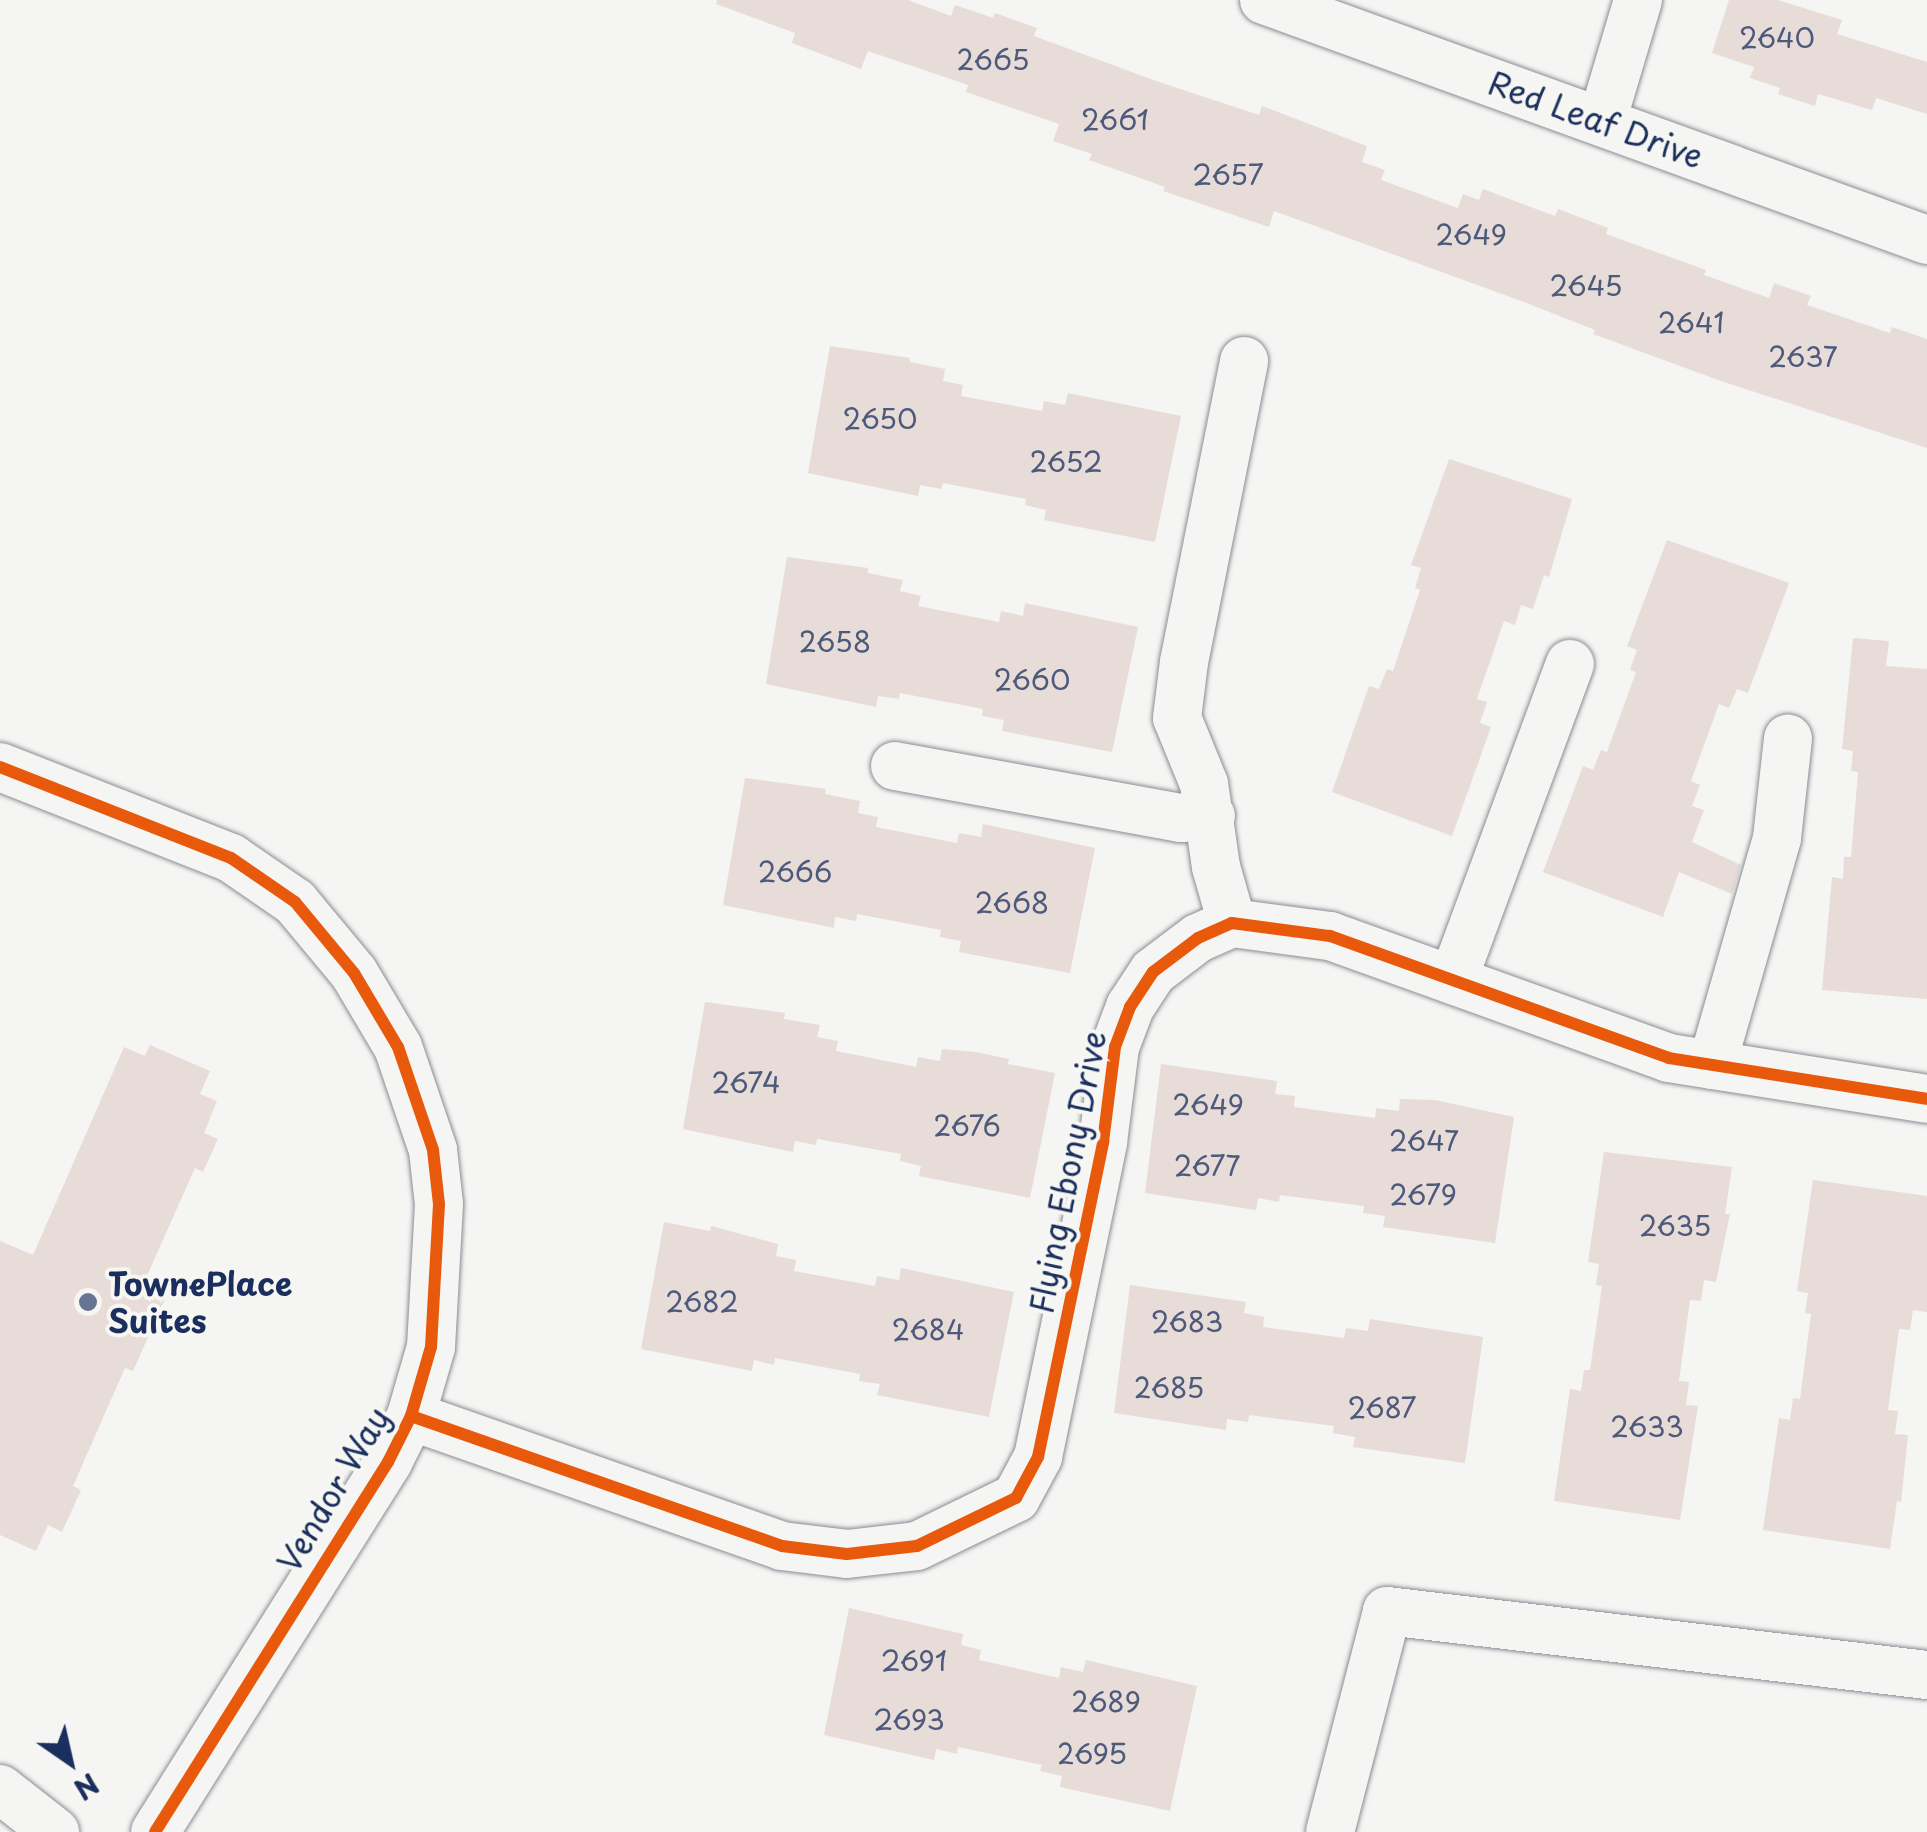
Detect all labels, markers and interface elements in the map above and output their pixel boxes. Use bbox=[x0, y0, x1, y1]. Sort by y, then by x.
house number: 2640 bbox=[1739, 20, 1815, 54]
house number: 2665 bbox=[957, 42, 1029, 76]
street label: Red Leaf Drive bbox=[1482, 62, 1710, 176]
house number: 2661 bbox=[1081, 102, 1149, 136]
house number: 2657 bbox=[1192, 157, 1264, 191]
house number: 2649 bbox=[1435, 217, 1507, 251]
house number: 2645 bbox=[1550, 268, 1622, 302]
house number: 2641 bbox=[1658, 305, 1724, 339]
house number: 2637 bbox=[1768, 339, 1838, 373]
house number: 2650 bbox=[843, 401, 917, 435]
house number: 2652 bbox=[1030, 444, 1102, 478]
house number: 2658 bbox=[799, 624, 871, 658]
house number: 2660 bbox=[994, 662, 1070, 696]
house number: 2666 bbox=[758, 854, 832, 888]
house number: 2668 bbox=[975, 885, 1049, 919]
street label: Flying Ebony Drive bbox=[1021, 1028, 1113, 1316]
house number: 2674 bbox=[711, 1065, 781, 1099]
house number: 2649 bbox=[1172, 1087, 1244, 1121]
house number: 2676 bbox=[933, 1108, 1001, 1142]
house number: 2647 bbox=[1389, 1123, 1459, 1157]
house number: 2677 bbox=[1174, 1148, 1240, 1182]
house number: 2679 bbox=[1389, 1177, 1457, 1211]
house number: 2635 bbox=[1639, 1208, 1711, 1242]
place label: TownePlace Suites bbox=[108, 1265, 292, 1340]
house number: 2682 bbox=[665, 1284, 739, 1318]
marker: TownePlace Suites bbox=[77, 1291, 99, 1313]
house number: 2683 bbox=[1151, 1304, 1223, 1338]
house number: 2684 bbox=[892, 1312, 964, 1346]
house number: 2685 bbox=[1134, 1370, 1204, 1404]
house number: 2687 bbox=[1347, 1390, 1417, 1424]
street label: Vendor Way bbox=[269, 1400, 397, 1578]
house number: 2633 bbox=[1610, 1409, 1684, 1443]
house number: 2691 bbox=[881, 1643, 947, 1677]
house number: 2689 bbox=[1071, 1684, 1141, 1718]
house number: 2693 bbox=[873, 1702, 945, 1736]
north arrow bbox=[20, 1712, 120, 1812]
house number: 2695 bbox=[1057, 1736, 1127, 1770]
text: N bbox=[66, 1763, 108, 1811]

